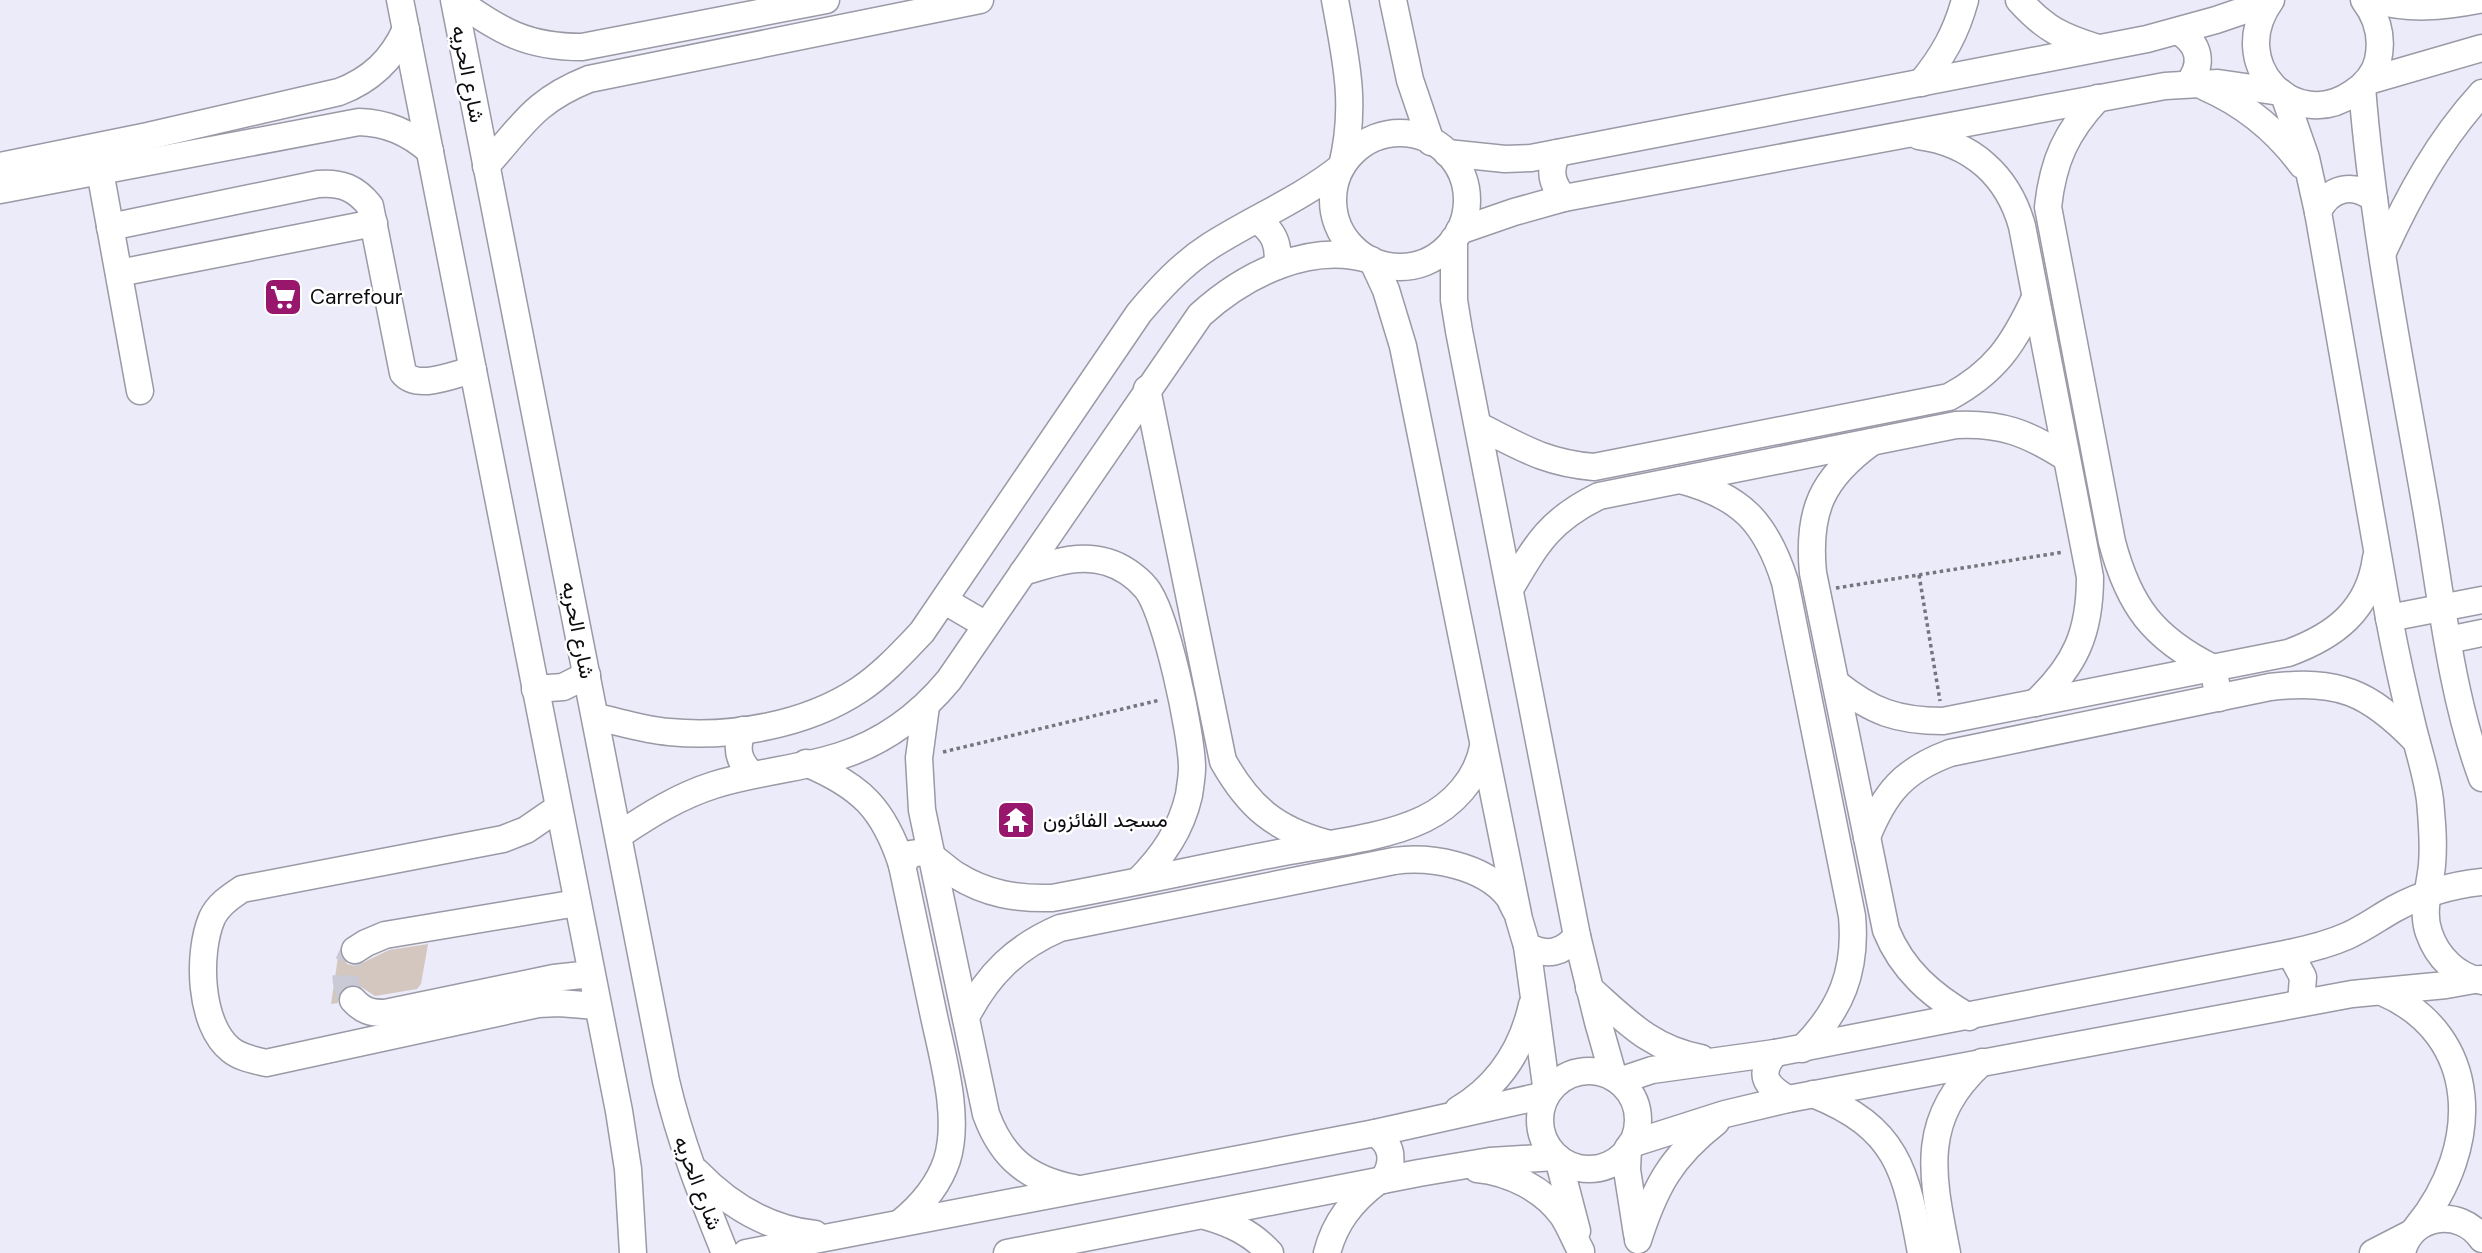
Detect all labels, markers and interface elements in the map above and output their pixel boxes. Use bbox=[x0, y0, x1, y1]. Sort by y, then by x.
street label: شارع الحريه bbox=[445, 23, 491, 125]
supermarket icon: Carrefour bbox=[262, 276, 304, 318]
place label: Carrefour bbox=[310, 283, 403, 311]
street label: شارع الحريه bbox=[555, 579, 601, 681]
temple icon: مسجد الفائزون bbox=[995, 799, 1037, 841]
place label: مسجد الفائزون bbox=[1043, 806, 1168, 834]
street label: شارع الحريه bbox=[667, 1132, 729, 1234]

